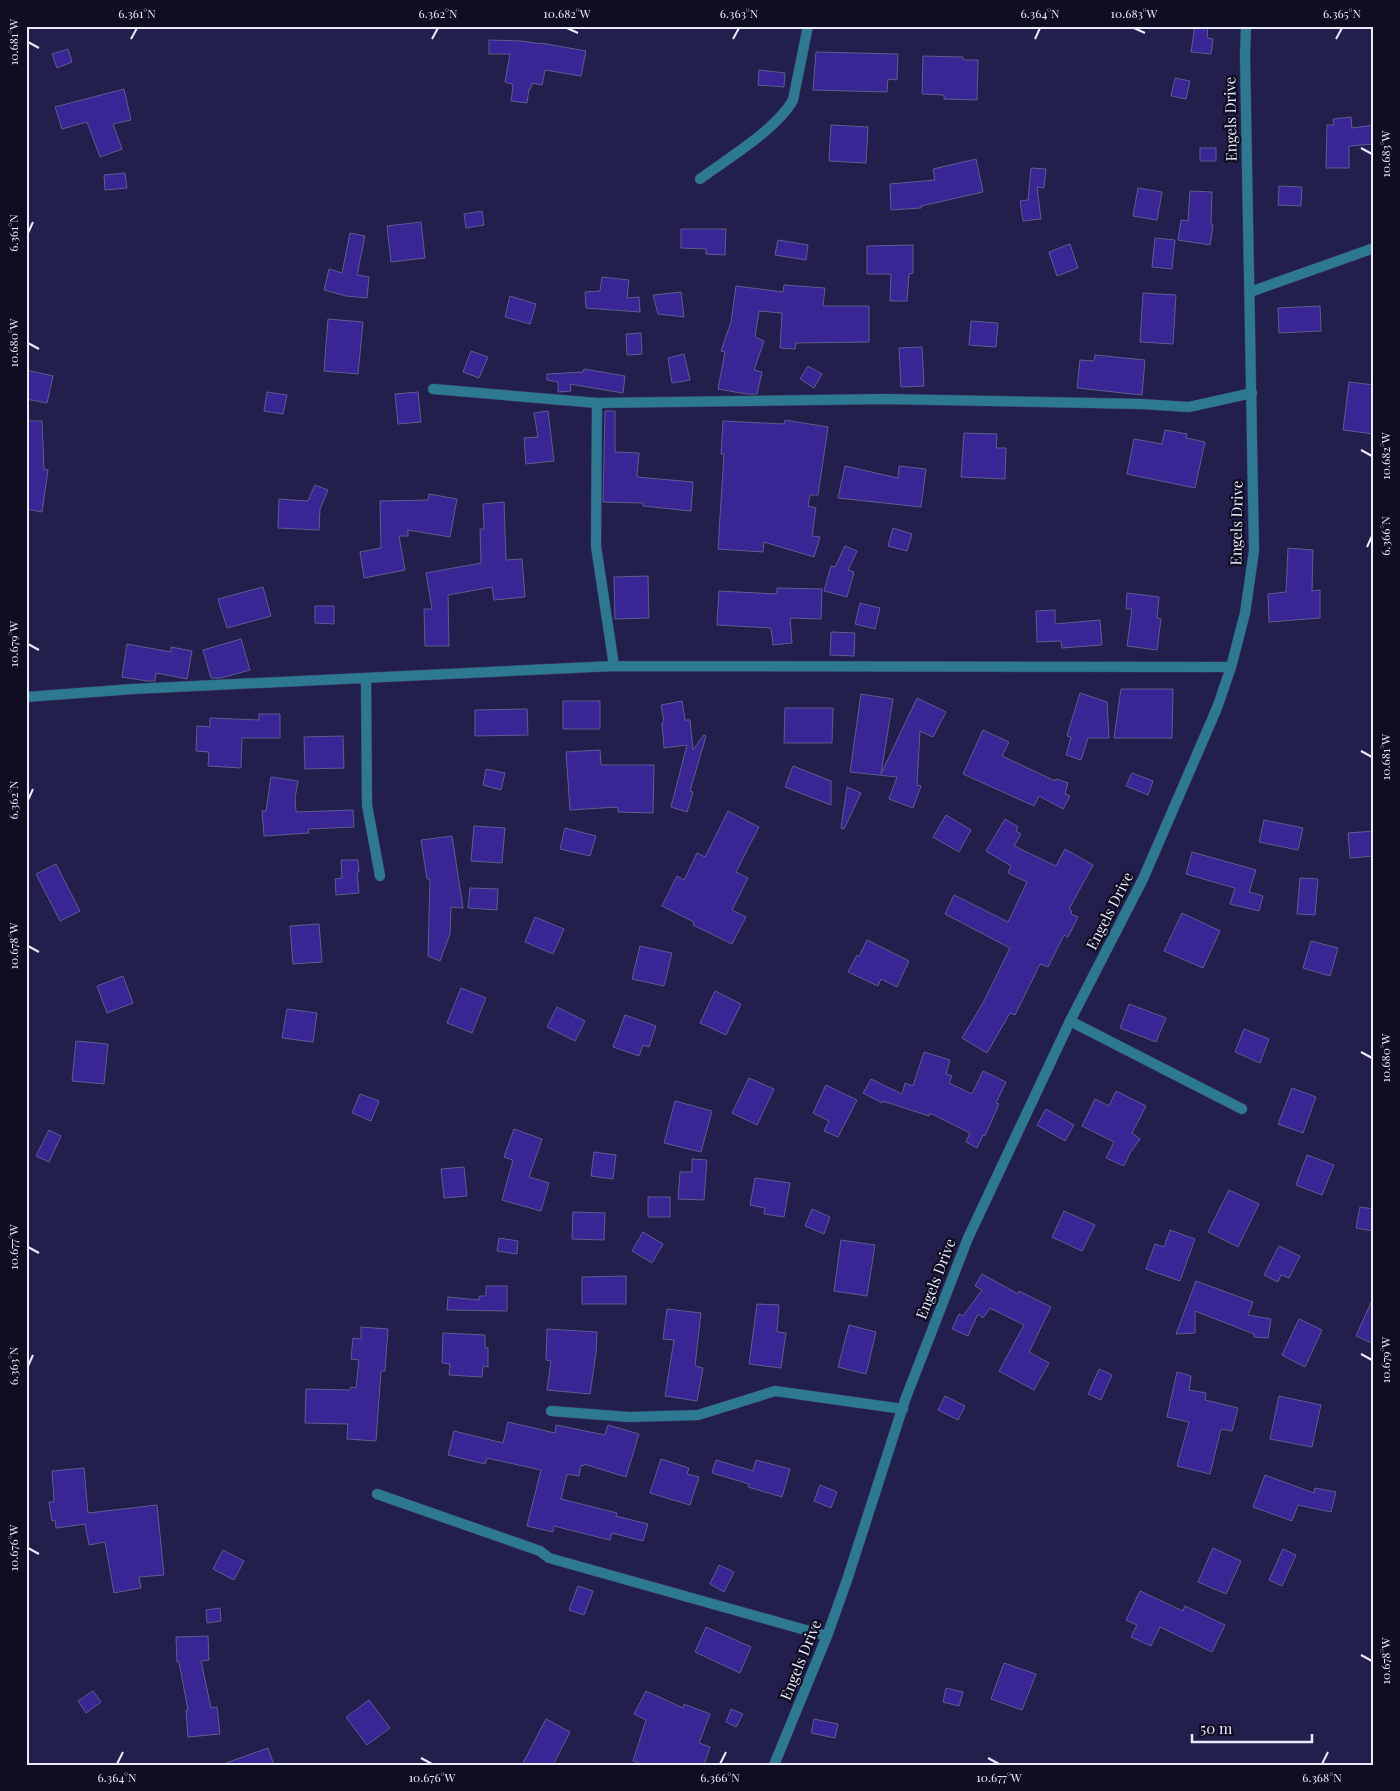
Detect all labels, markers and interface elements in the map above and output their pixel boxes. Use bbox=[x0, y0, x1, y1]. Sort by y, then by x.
text: 6.361°N bbox=[118, 5, 156, 21]
text: 6.362°N bbox=[419, 5, 458, 21]
text: 10.682°W bbox=[543, 5, 591, 21]
text: 6.363°N bbox=[720, 5, 759, 21]
text: 6.364°N bbox=[1021, 5, 1060, 21]
text: 10.683°W bbox=[1111, 5, 1158, 21]
text: 6.365°N bbox=[1323, 5, 1362, 21]
text: 10.681°W bbox=[5, 19, 21, 65]
street label: Engels Drive bbox=[1219, 76, 1241, 162]
text: 10.683°W bbox=[1377, 130, 1393, 177]
text: 6.361°N bbox=[5, 214, 21, 252]
text: 10.680°W bbox=[5, 318, 21, 367]
text: 10.682°W bbox=[1377, 432, 1393, 480]
street label: Engels Drive bbox=[1225, 480, 1247, 566]
text: 6.366°N bbox=[1377, 516, 1393, 556]
text: 10.679°W bbox=[5, 621, 21, 667]
text: 10.681°W bbox=[1377, 734, 1393, 780]
text: 6.362°N bbox=[5, 780, 21, 819]
street label: Engels Drive bbox=[1081, 868, 1137, 953]
text: 10.678°W bbox=[5, 922, 21, 969]
text: 10.680°W bbox=[1377, 1033, 1393, 1082]
text: 10.677°W bbox=[5, 1224, 21, 1270]
street label: Engels Drive bbox=[911, 1235, 960, 1322]
text: 10.679°W bbox=[1377, 1337, 1393, 1383]
text: 6.363°N bbox=[5, 1346, 21, 1385]
text: 10.676°W bbox=[5, 1525, 21, 1571]
street label: Engels Drive bbox=[775, 1617, 825, 1703]
text: 10.678°W bbox=[1377, 1637, 1393, 1684]
scale bar bbox=[1192, 1711, 1312, 1743]
text: 50 m bbox=[1200, 1718, 1233, 1738]
text: 6.364°N bbox=[98, 1769, 137, 1785]
text: 10.676°W bbox=[409, 1769, 455, 1785]
text: 6.366°N bbox=[700, 1769, 740, 1785]
text: 10.677°W bbox=[976, 1769, 1022, 1785]
text: 6.368°N bbox=[1302, 1769, 1342, 1785]

